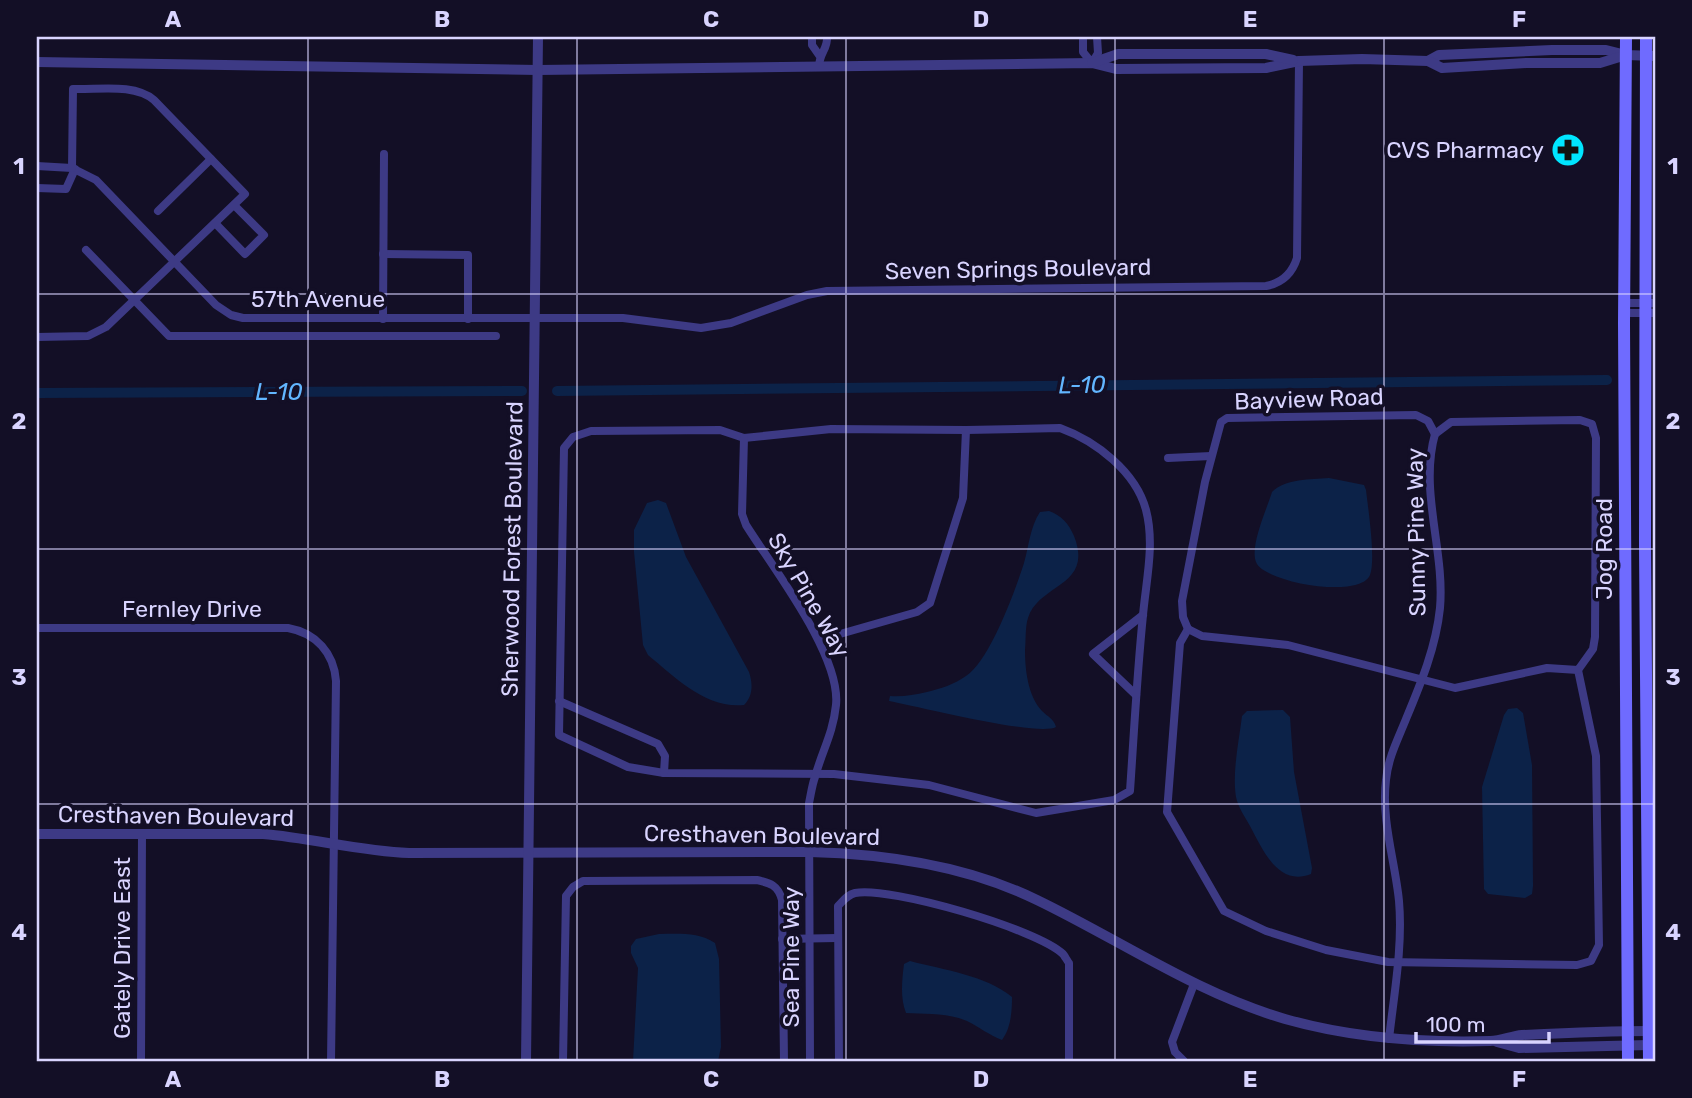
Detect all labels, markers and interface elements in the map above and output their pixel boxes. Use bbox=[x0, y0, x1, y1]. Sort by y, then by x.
text: A bbox=[165, 5, 182, 33]
text: B bbox=[434, 5, 450, 33]
text: C bbox=[703, 5, 719, 33]
text: D bbox=[973, 5, 989, 33]
text: E bbox=[1243, 5, 1257, 33]
text: F bbox=[1512, 5, 1526, 33]
pharmacy icon: CVS Pharmacy bbox=[1549, 131, 1587, 169]
place label: CVS Pharmacy bbox=[1386, 136, 1544, 164]
text: 1 bbox=[13, 152, 25, 180]
text: 1 bbox=[1667, 152, 1679, 180]
street label: Seven Springs Boulevard bbox=[885, 253, 1151, 285]
street label: 57th Avenue bbox=[251, 285, 385, 313]
water label: L-10 bbox=[1058, 371, 1106, 399]
water label: L-10 bbox=[255, 378, 303, 406]
street label: Bayview Road bbox=[1234, 382, 1384, 416]
street label: Sherwood Forest Boulevard bbox=[495, 401, 529, 697]
text: 2 bbox=[12, 407, 26, 435]
text: 2 bbox=[1666, 407, 1680, 435]
street label: Sunny Pine Way bbox=[1401, 447, 1431, 617]
street label: Jog Road bbox=[1590, 498, 1618, 600]
street label: Sky Pine Way bbox=[762, 528, 856, 663]
street label: Fernley Drive bbox=[122, 595, 262, 623]
text: 3 bbox=[11, 663, 27, 691]
text: 3 bbox=[1665, 663, 1681, 691]
street label: Cresthaven Boulevard bbox=[58, 800, 294, 832]
street label: Cresthaven Boulevard bbox=[644, 819, 880, 851]
street label: Gately Drive East bbox=[108, 857, 136, 1039]
street label: Sea Pine Way bbox=[777, 886, 805, 1027]
text: 4 bbox=[11, 918, 27, 946]
text: 4 bbox=[1665, 918, 1681, 946]
scale bar bbox=[1416, 1000, 1548, 1044]
text: 100 m bbox=[1426, 1012, 1485, 1037]
text: A bbox=[165, 1065, 182, 1093]
text: B bbox=[434, 1065, 450, 1093]
text: C bbox=[703, 1065, 719, 1093]
text: D bbox=[973, 1065, 989, 1093]
text: E bbox=[1243, 1065, 1257, 1093]
text: F bbox=[1512, 1065, 1526, 1093]

